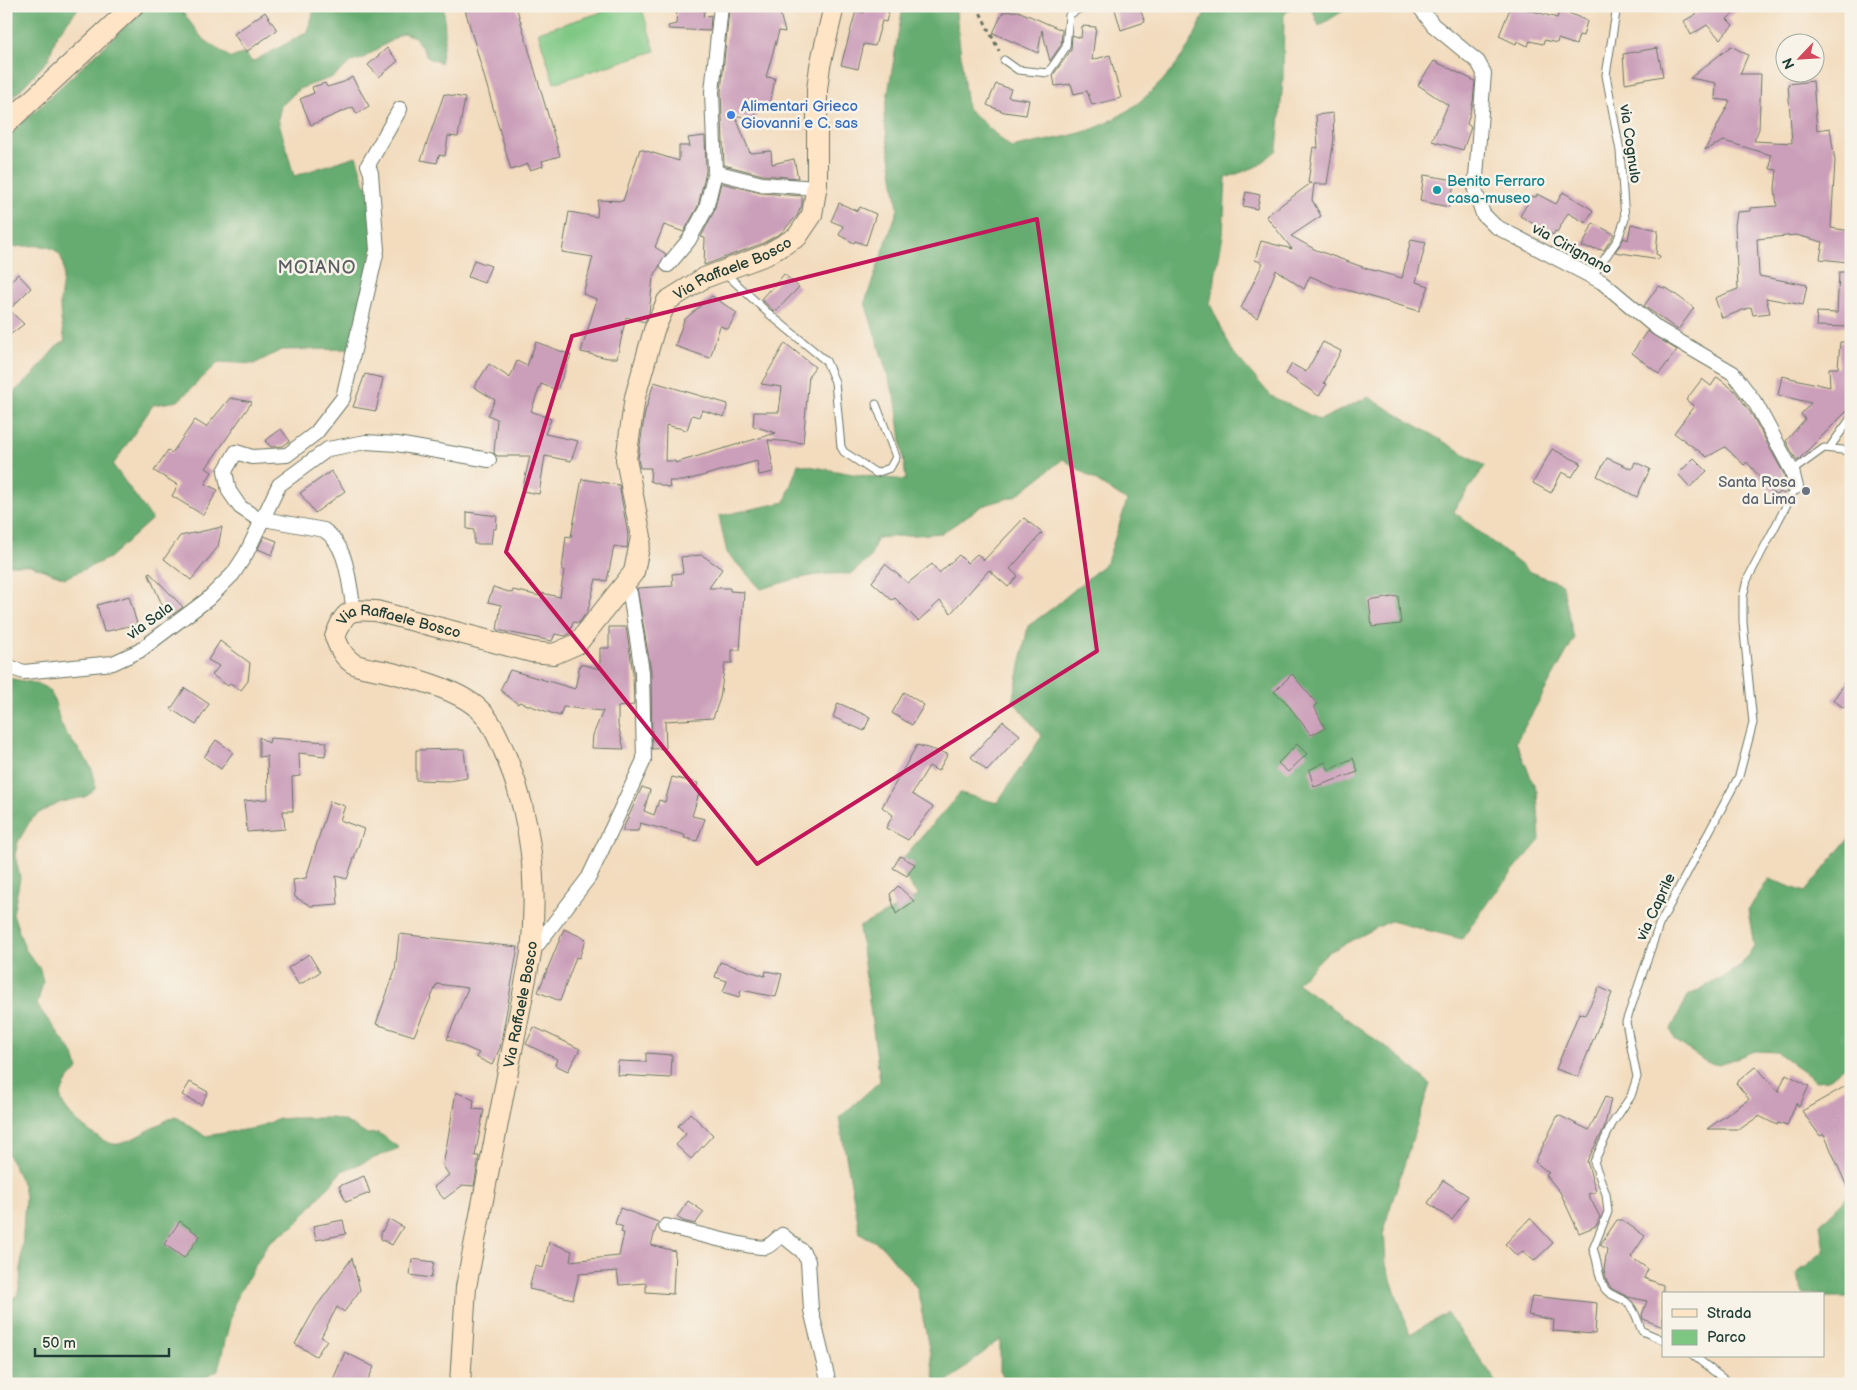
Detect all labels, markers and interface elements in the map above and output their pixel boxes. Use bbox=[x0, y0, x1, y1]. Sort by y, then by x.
north arrow bbox=[1774, 32, 1824, 82]
text: N bbox=[1779, 55, 1799, 72]
place label: Alimentari Grieco Giovanni e C. sas bbox=[741, 97, 859, 133]
street label: via Cognulo bbox=[1615, 102, 1645, 185]
marker: Alimentari Grieco Giovanni e C. sas bbox=[725, 109, 737, 121]
place label: Benito Ferraro casa-museo bbox=[1447, 172, 1545, 208]
marker: Benito Ferraro casa-museo bbox=[1431, 184, 1443, 196]
street label: via Cirignano bbox=[1528, 219, 1615, 279]
street label: Via Raffaele Bosco bbox=[670, 233, 795, 304]
district label: MOIANO bbox=[277, 257, 357, 278]
place label: Santa Rosa da Lima bbox=[1718, 473, 1796, 509]
marker: Santa Rosa da Lima bbox=[1800, 485, 1812, 497]
street label: via Sala bbox=[122, 598, 177, 645]
street label: Via Raffaele Bosco bbox=[332, 601, 463, 642]
street label: via Caprile bbox=[1632, 870, 1680, 945]
street label: Via Raffaele Bosco bbox=[499, 940, 542, 1069]
legend bbox=[1662, 1292, 1824, 1358]
text: Strada bbox=[1707, 1304, 1751, 1323]
scale bar bbox=[35, 1325, 169, 1357]
text: Parco bbox=[1707, 1328, 1746, 1347]
text: 50 m bbox=[42, 1334, 76, 1353]

